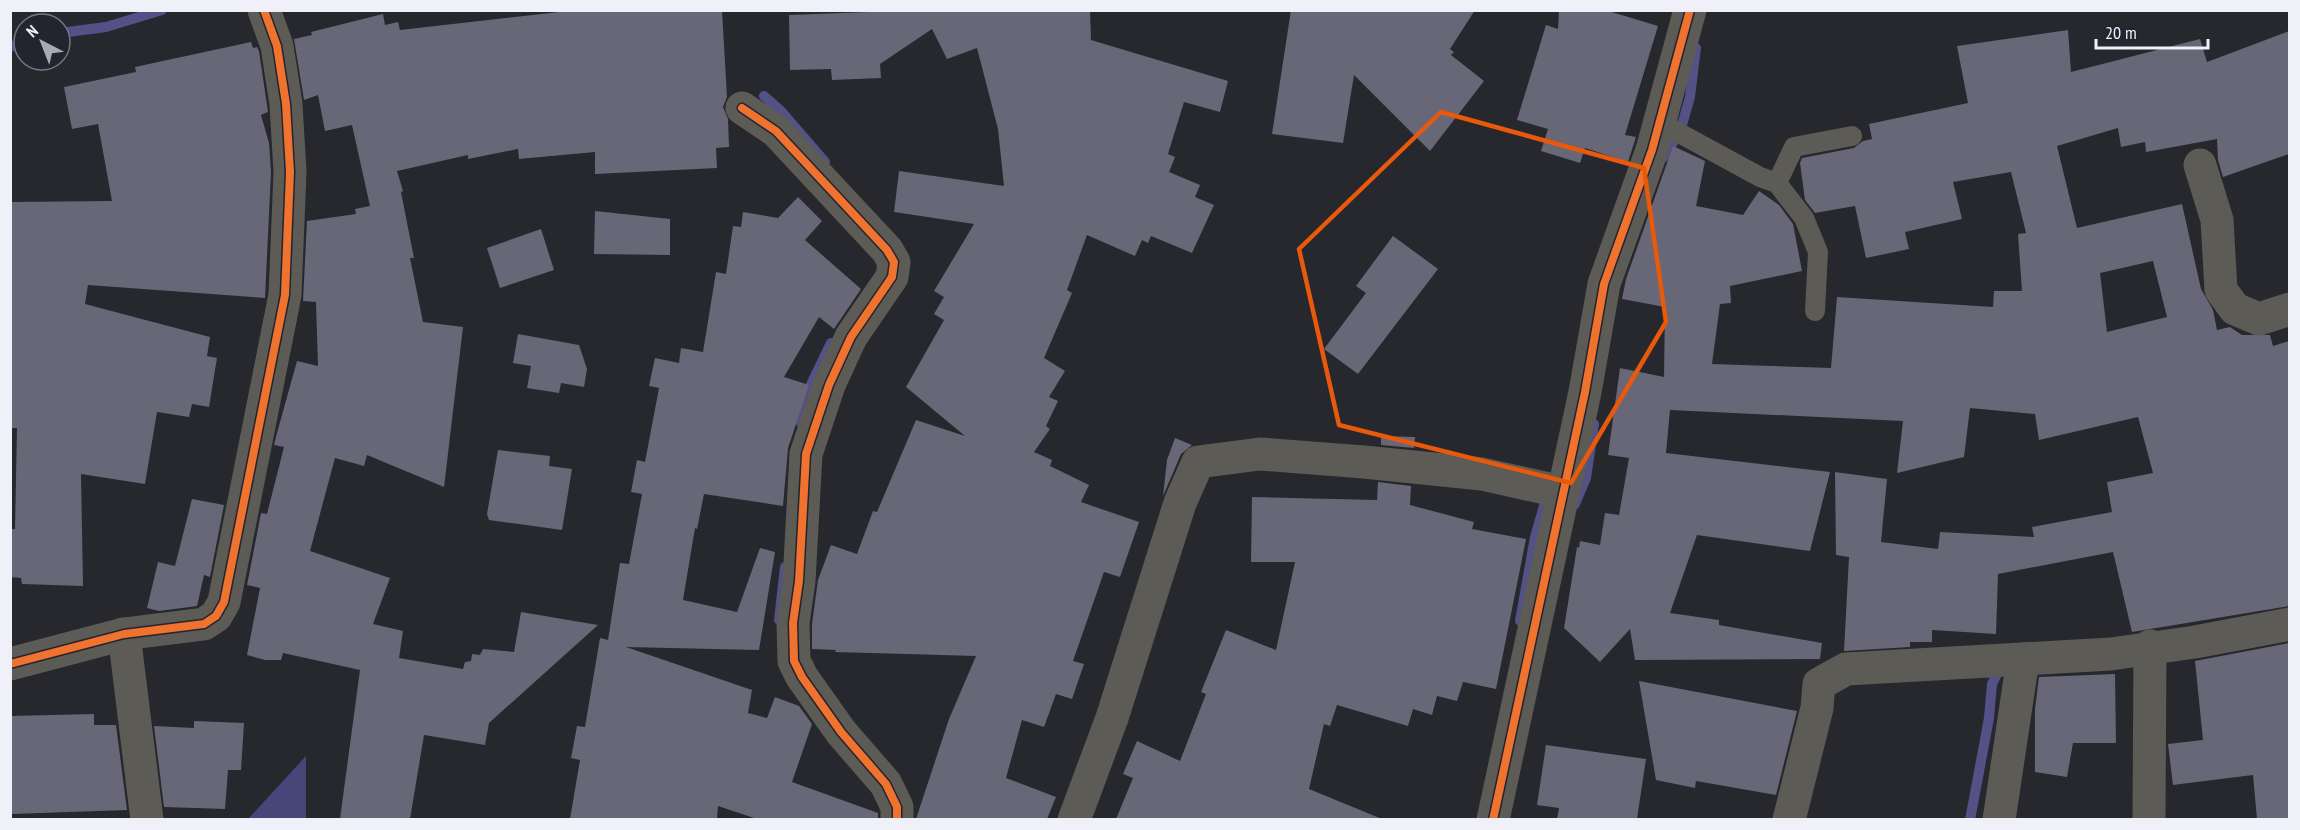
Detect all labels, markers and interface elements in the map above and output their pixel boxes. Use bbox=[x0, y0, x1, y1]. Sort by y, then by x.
north arrow bbox=[12, 12, 72, 72]
scale bar bbox=[2096, 12, 2208, 50]
text: N bbox=[22, 21, 42, 41]
text: 20 m bbox=[2105, 21, 2137, 44]

